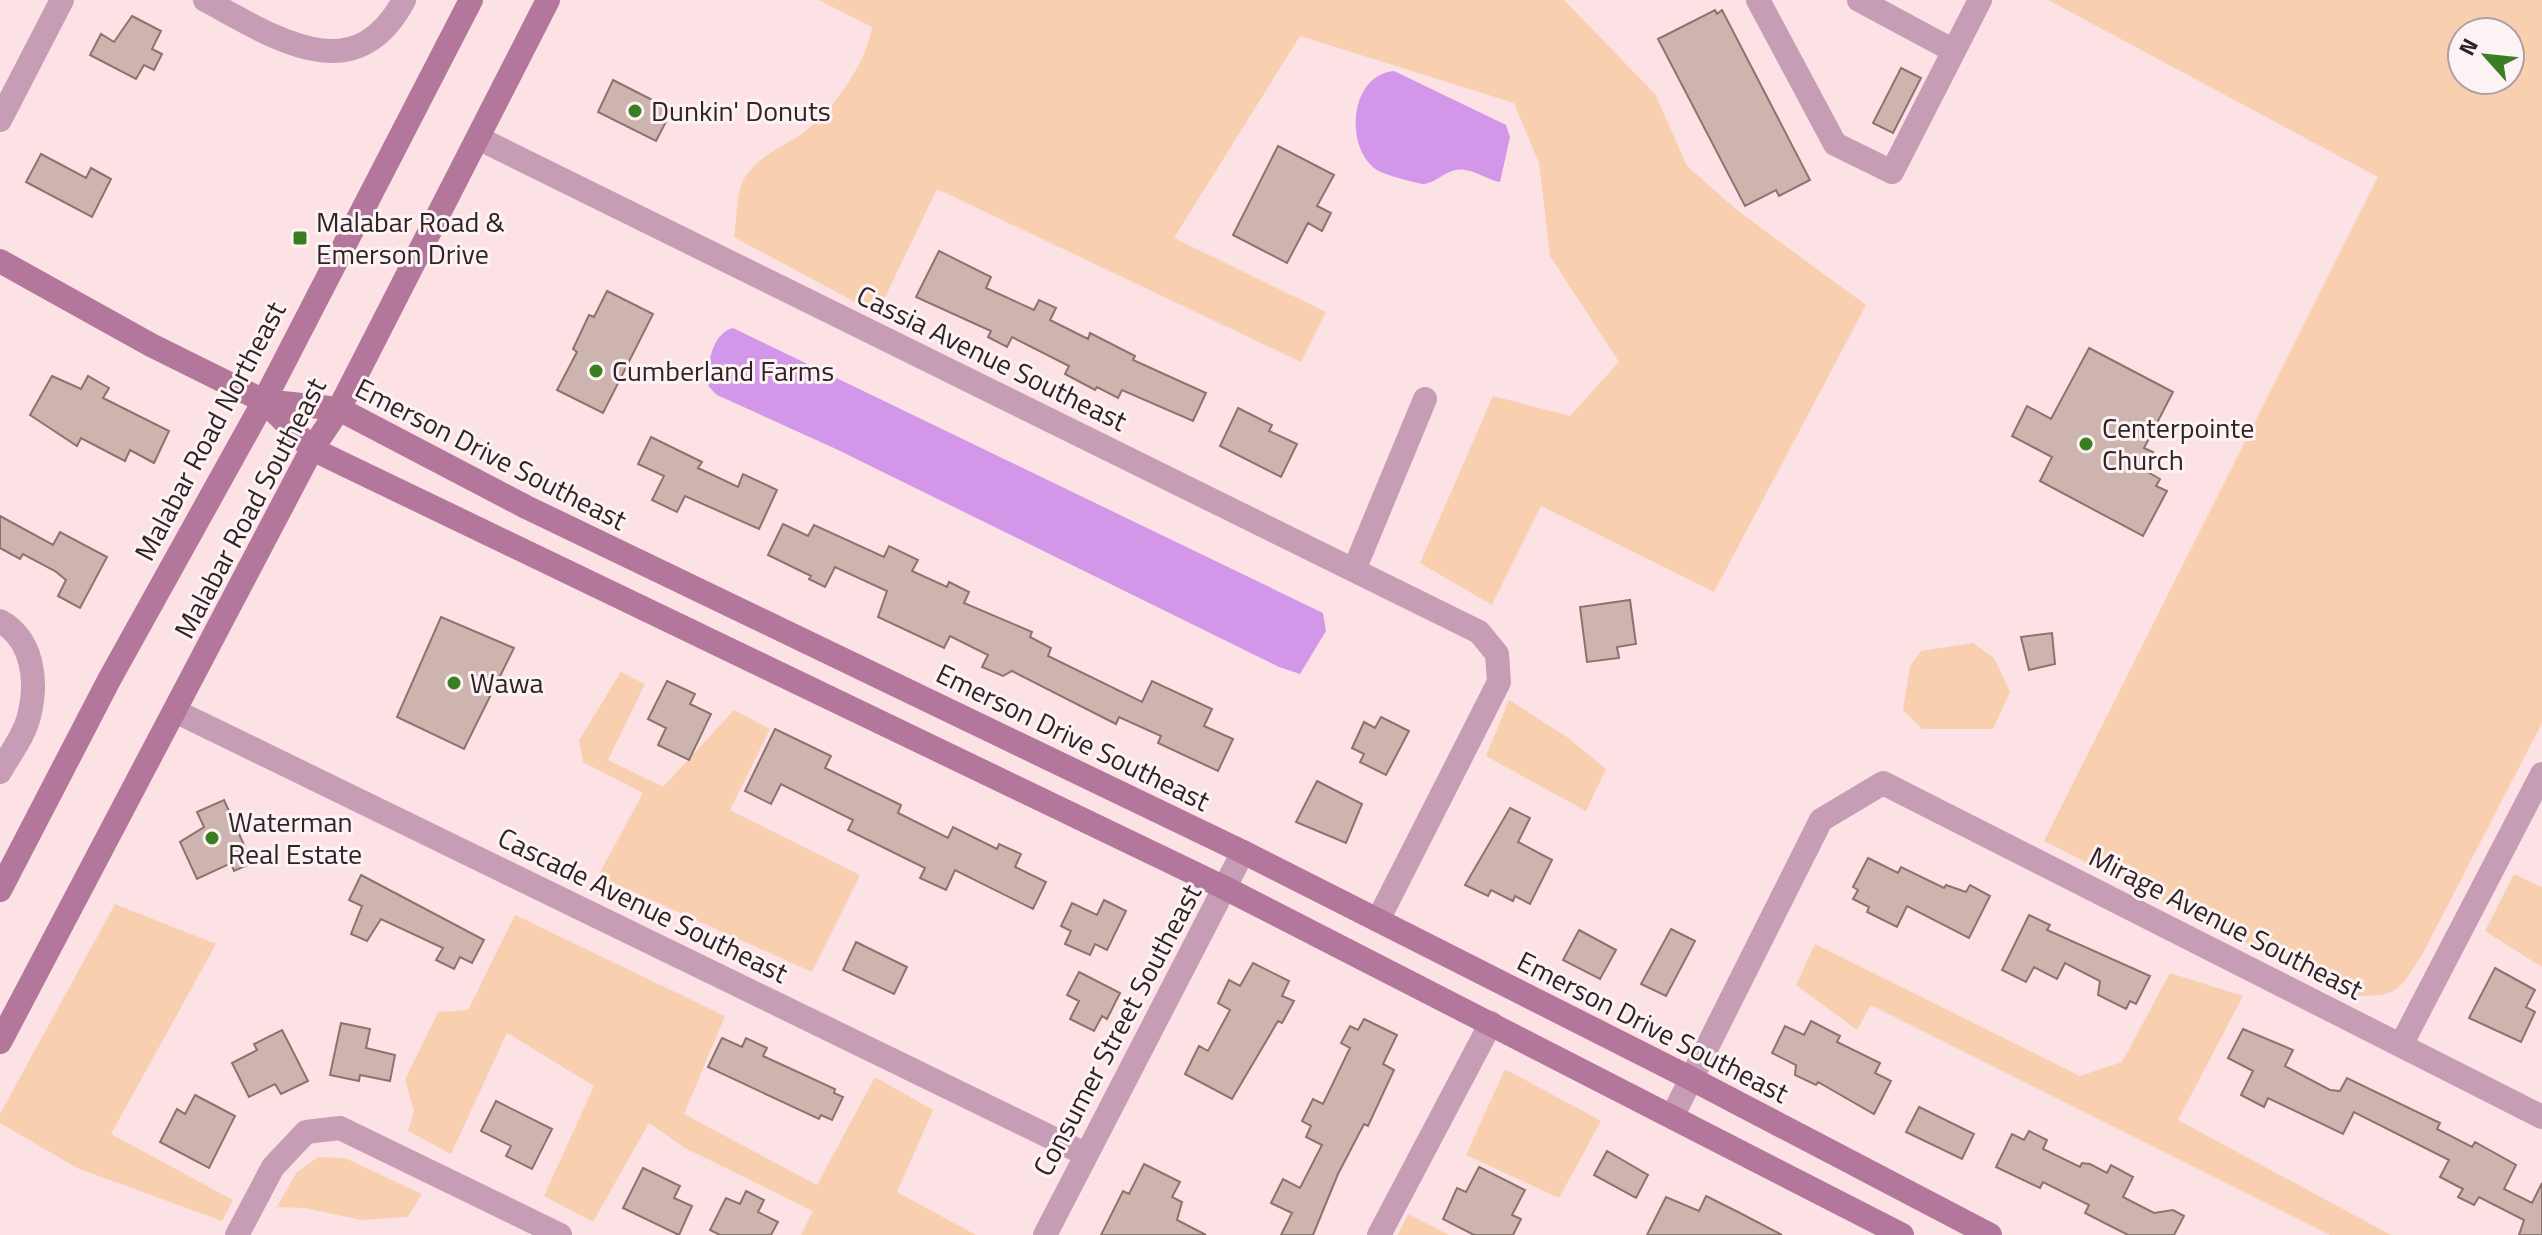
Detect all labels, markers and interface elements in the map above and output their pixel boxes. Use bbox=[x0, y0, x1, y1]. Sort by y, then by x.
north arrow bbox=[2446, 16, 2526, 96]
text: N bbox=[2450, 32, 2487, 61]
place label: Dunkin' Donuts bbox=[651, 89, 831, 132]
marker: Dunkin' Donuts bbox=[626, 102, 644, 120]
place label: Malabar Road & Emerson Drive bbox=[316, 200, 505, 275]
marker: Malabar Road & Emerson Drive bbox=[291, 229, 309, 247]
street label: Cassia Avenue Southeast bbox=[850, 273, 1135, 442]
street label: Malabar Road Northeast bbox=[123, 293, 296, 568]
place label: Cumberland Farms bbox=[612, 349, 834, 392]
marker: Cumberland Farms bbox=[587, 362, 605, 380]
street label: Emerson Drive Southeast bbox=[348, 366, 635, 541]
street label: Malabar Road Southeast bbox=[162, 369, 337, 646]
place label: Centerpointe Church bbox=[2102, 406, 2254, 481]
marker: Centerpointe Church bbox=[2077, 435, 2095, 453]
street label: Emerson Drive Southeast bbox=[929, 652, 1218, 822]
place label: Wawa bbox=[470, 661, 544, 704]
marker: Wawa bbox=[445, 674, 463, 692]
place label: Waterman Real Estate bbox=[228, 800, 362, 875]
street label: Cascade Avenue Southeast bbox=[491, 816, 796, 994]
marker: Waterman Real Estate bbox=[203, 829, 221, 847]
street label: Mirage Avenue Southeast bbox=[2082, 835, 2371, 1010]
street label: Consumer Street Southeast bbox=[1021, 876, 1212, 1183]
street label: Emerson Drive Southeast bbox=[1510, 939, 1797, 1114]

